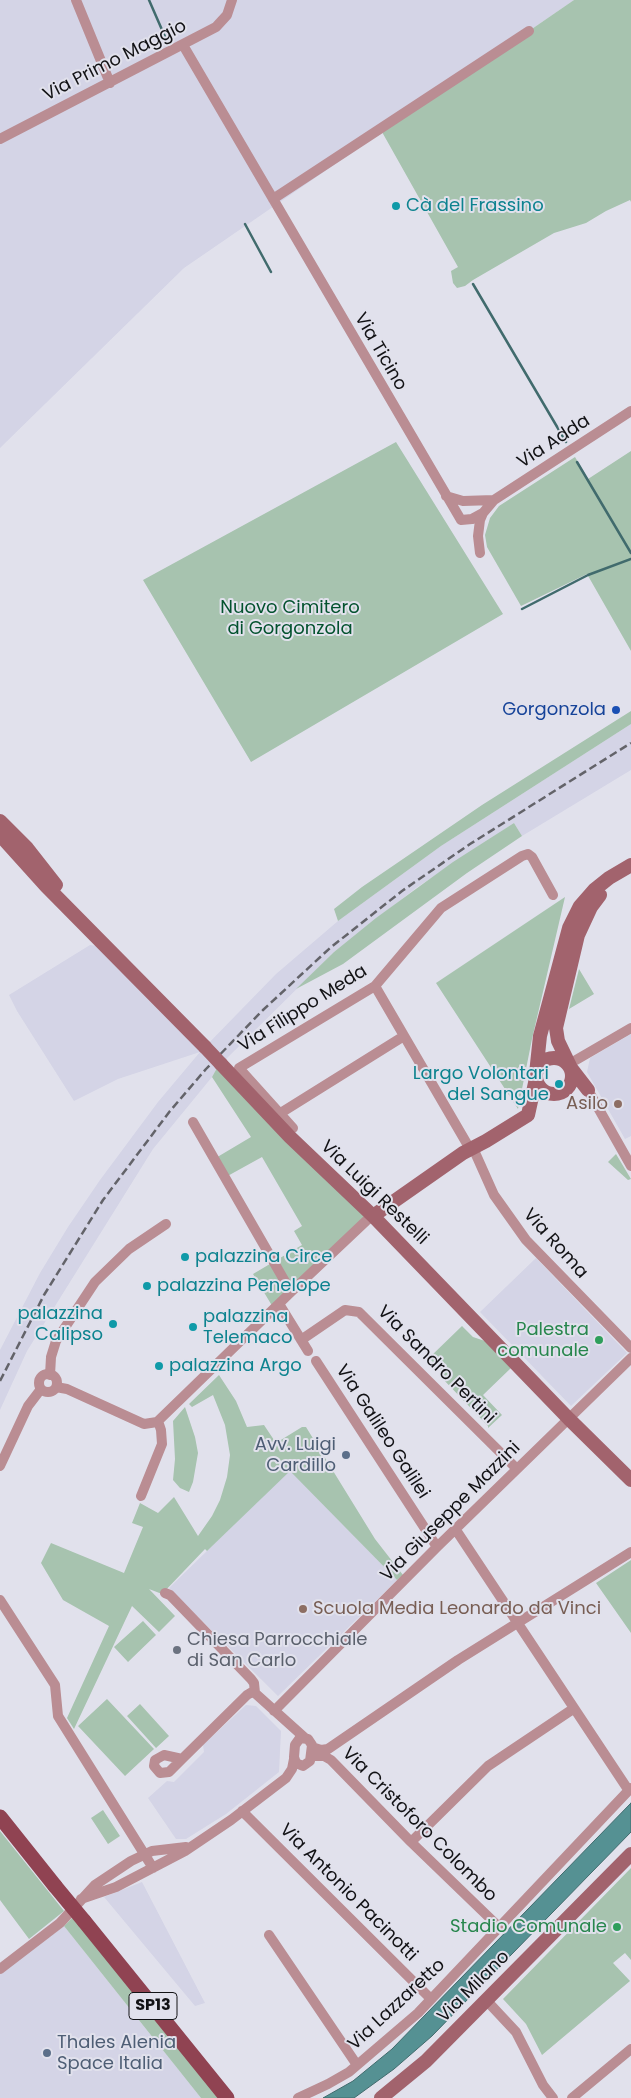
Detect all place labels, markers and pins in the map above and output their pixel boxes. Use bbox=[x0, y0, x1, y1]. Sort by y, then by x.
place label: Cà del Frassino bbox=[406, 195, 544, 217]
marker: Cà del Frassino bbox=[390, 200, 402, 212]
place label: Gorgonzola bbox=[502, 699, 606, 721]
marker: Gorgonzola bbox=[610, 704, 622, 716]
place label: Largo Volontari del Sangue bbox=[413, 1063, 549, 1106]
marker: Largo Volontari del Sangue bbox=[553, 1078, 565, 1090]
place label: Asilo bbox=[566, 1093, 608, 1115]
marker: Asilo bbox=[612, 1098, 624, 1110]
place label: palazzina Circe bbox=[195, 1246, 332, 1268]
marker: palazzina Circe bbox=[179, 1251, 191, 1263]
place label: palazzina Penelope bbox=[157, 1275, 331, 1297]
marker: palazzina Penelope bbox=[141, 1280, 153, 1292]
place label: palazzina Calipso bbox=[18, 1303, 103, 1346]
place label: palazzina Telemaco bbox=[203, 1306, 293, 1348]
marker: palazzina Calipso bbox=[107, 1318, 119, 1330]
place label: Palestra comunale bbox=[497, 1319, 589, 1362]
marker: palazzina Telemaco bbox=[187, 1321, 199, 1333]
marker: Palestra comunale bbox=[593, 1334, 605, 1346]
place label: palazzina Argo bbox=[169, 1355, 302, 1377]
marker: palazzina Argo bbox=[153, 1360, 165, 1372]
place label: Avv. Luigi Cardillo bbox=[255, 1434, 336, 1476]
marker: Avv. Luigi Cardillo bbox=[340, 1449, 352, 1461]
place label: Scuola Media Leonardo da Vinci bbox=[313, 1598, 601, 1620]
marker: Scuola Media Leonardo da Vinci bbox=[297, 1603, 309, 1615]
place label: Chiesa Parrocchiale di San Carlo bbox=[187, 1629, 367, 1672]
marker: Chiesa Parrocchiale di San Carlo bbox=[171, 1644, 183, 1656]
place label: Stadio Comunale bbox=[450, 1916, 607, 1938]
marker: Stadio Comunale bbox=[611, 1921, 623, 1933]
place label: Thales Alenia Space Italia bbox=[57, 2032, 176, 2074]
marker: Thales Alenia Space Italia bbox=[41, 2047, 53, 2059]

